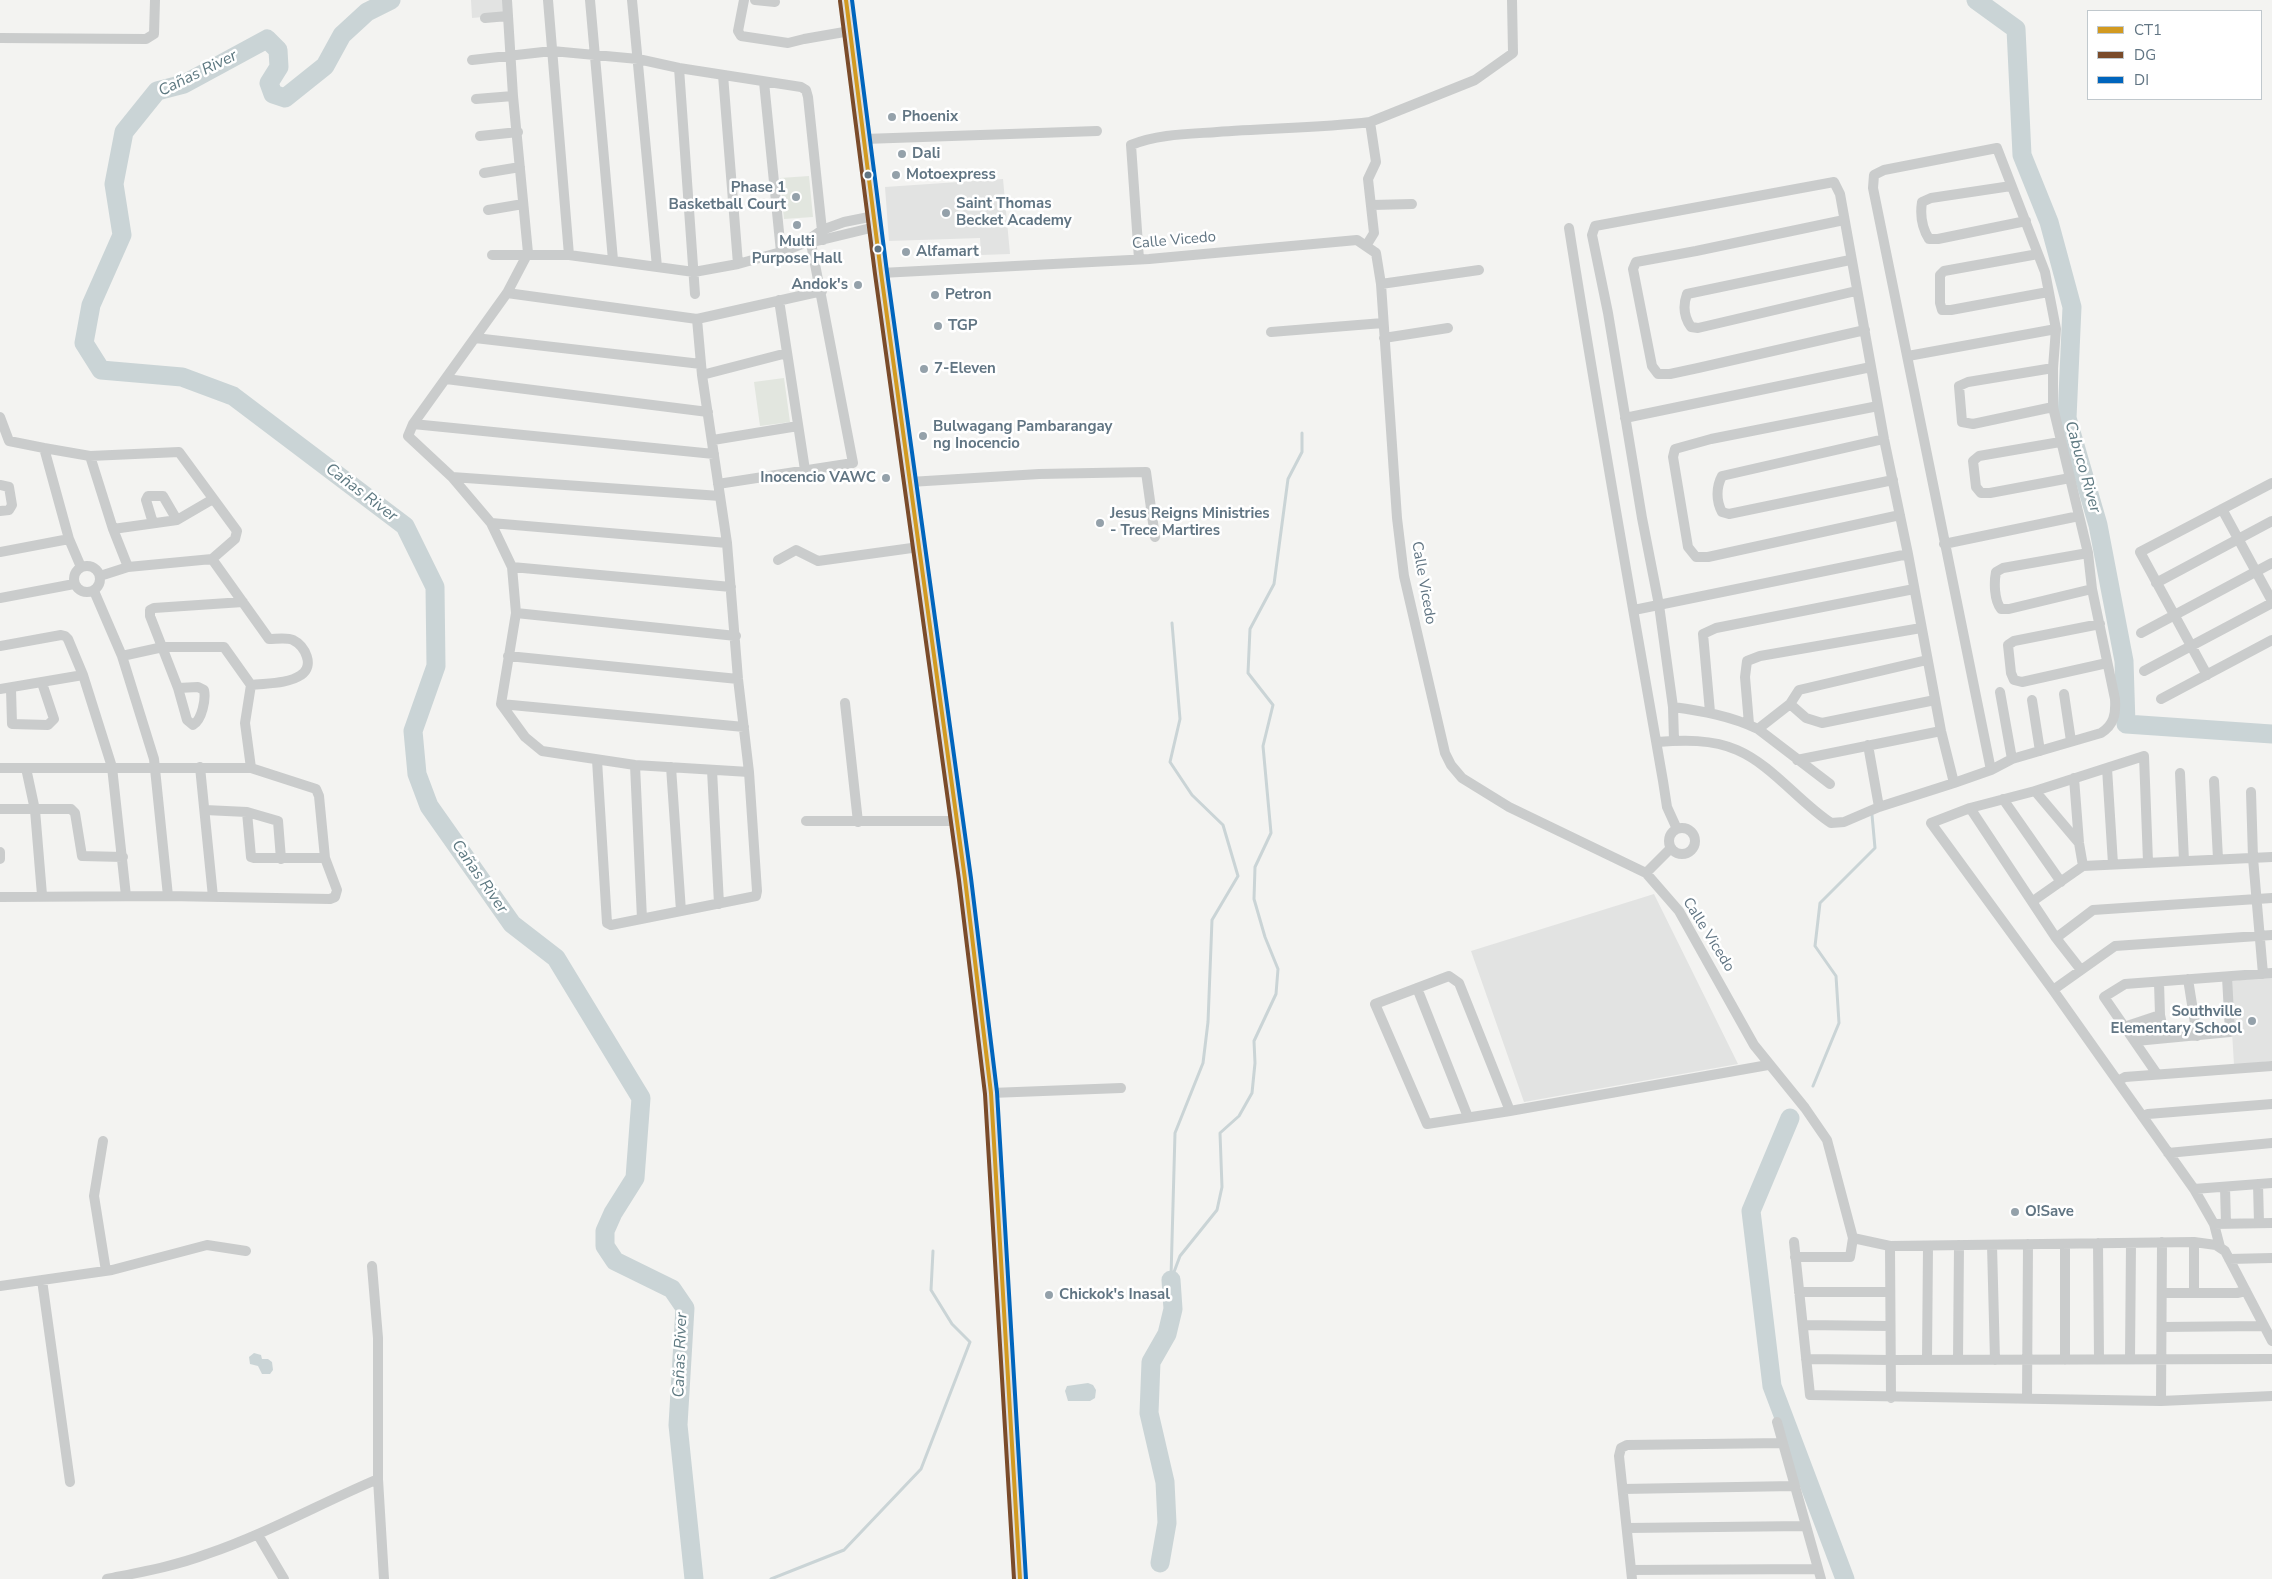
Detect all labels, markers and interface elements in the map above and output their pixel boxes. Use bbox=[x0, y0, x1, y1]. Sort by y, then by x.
legend bbox=[2087, 10, 2262, 100]
text: CT1 bbox=[2134, 20, 2162, 40]
text: DG bbox=[2134, 45, 2156, 65]
water label: Cañas River bbox=[156, 47, 240, 101]
text: DI bbox=[2134, 70, 2149, 90]
place label: Phoenix bbox=[902, 108, 958, 126]
marker: Phoenix bbox=[886, 111, 898, 123]
place label: Dali bbox=[912, 145, 940, 163]
marker: Dali bbox=[896, 148, 908, 160]
place label: Motoexpress bbox=[906, 166, 996, 184]
marker: Motoexpress bbox=[890, 169, 902, 181]
unlabelled marker bbox=[863, 170, 873, 180]
place label: Phase 1 Basketball Court bbox=[669, 179, 786, 214]
marker: Phase 1 Basketball Court bbox=[790, 191, 802, 203]
place label: Saint Thomas Becket Academy bbox=[956, 195, 1072, 230]
marker: Saint Thomas Becket Academy bbox=[940, 207, 952, 219]
marker: Multi Purpose Hall bbox=[791, 219, 803, 231]
street label: Calle Vicedo bbox=[1131, 228, 1217, 254]
place label: Multi Purpose Hall bbox=[752, 233, 842, 268]
place label: Alfamart bbox=[916, 243, 979, 261]
unlabelled marker bbox=[873, 244, 883, 254]
marker: Alfamart bbox=[900, 246, 912, 258]
place label: Andok's bbox=[791, 276, 848, 294]
marker: Andok's bbox=[852, 279, 864, 291]
place label: Petron bbox=[945, 286, 991, 304]
marker: Petron bbox=[929, 289, 941, 301]
place label: TGP bbox=[948, 317, 977, 335]
marker: TGP bbox=[932, 320, 944, 332]
place label: 7-Eleven bbox=[934, 360, 996, 378]
marker: 7-Eleven bbox=[918, 363, 930, 375]
place label: Bulwagang Pambarangay ng Inocencio bbox=[933, 418, 1112, 453]
water label: Cabuco River bbox=[2060, 419, 2104, 515]
marker: Bulwagang Pambarangay ng Inocencio bbox=[917, 430, 929, 442]
water label: Cañas River bbox=[321, 460, 401, 526]
place label: Inocencio VAWC bbox=[760, 469, 876, 487]
marker: Inocencio VAWC bbox=[880, 472, 892, 484]
place label: Jesus Reigns Ministries - Trece Martires bbox=[1110, 505, 1270, 540]
marker: Jesus Reigns Ministries - Trece Martires bbox=[1094, 517, 1106, 529]
street label: Calle Vicedo bbox=[1407, 540, 1439, 626]
water label: Cañas River bbox=[447, 837, 511, 917]
street label: Calle Vicedo bbox=[1678, 895, 1738, 975]
place label: Southville Elementary School bbox=[2111, 1003, 2242, 1038]
marker: Southville Elementary School bbox=[2246, 1015, 2258, 1027]
place label: O!Save bbox=[2025, 1203, 2074, 1221]
marker: O!Save bbox=[2009, 1206, 2021, 1218]
place label: Chickok's Inasal bbox=[1059, 1286, 1170, 1304]
marker: Chickok's Inasal bbox=[1043, 1289, 1055, 1301]
water label: Cañas River bbox=[670, 1312, 692, 1398]

